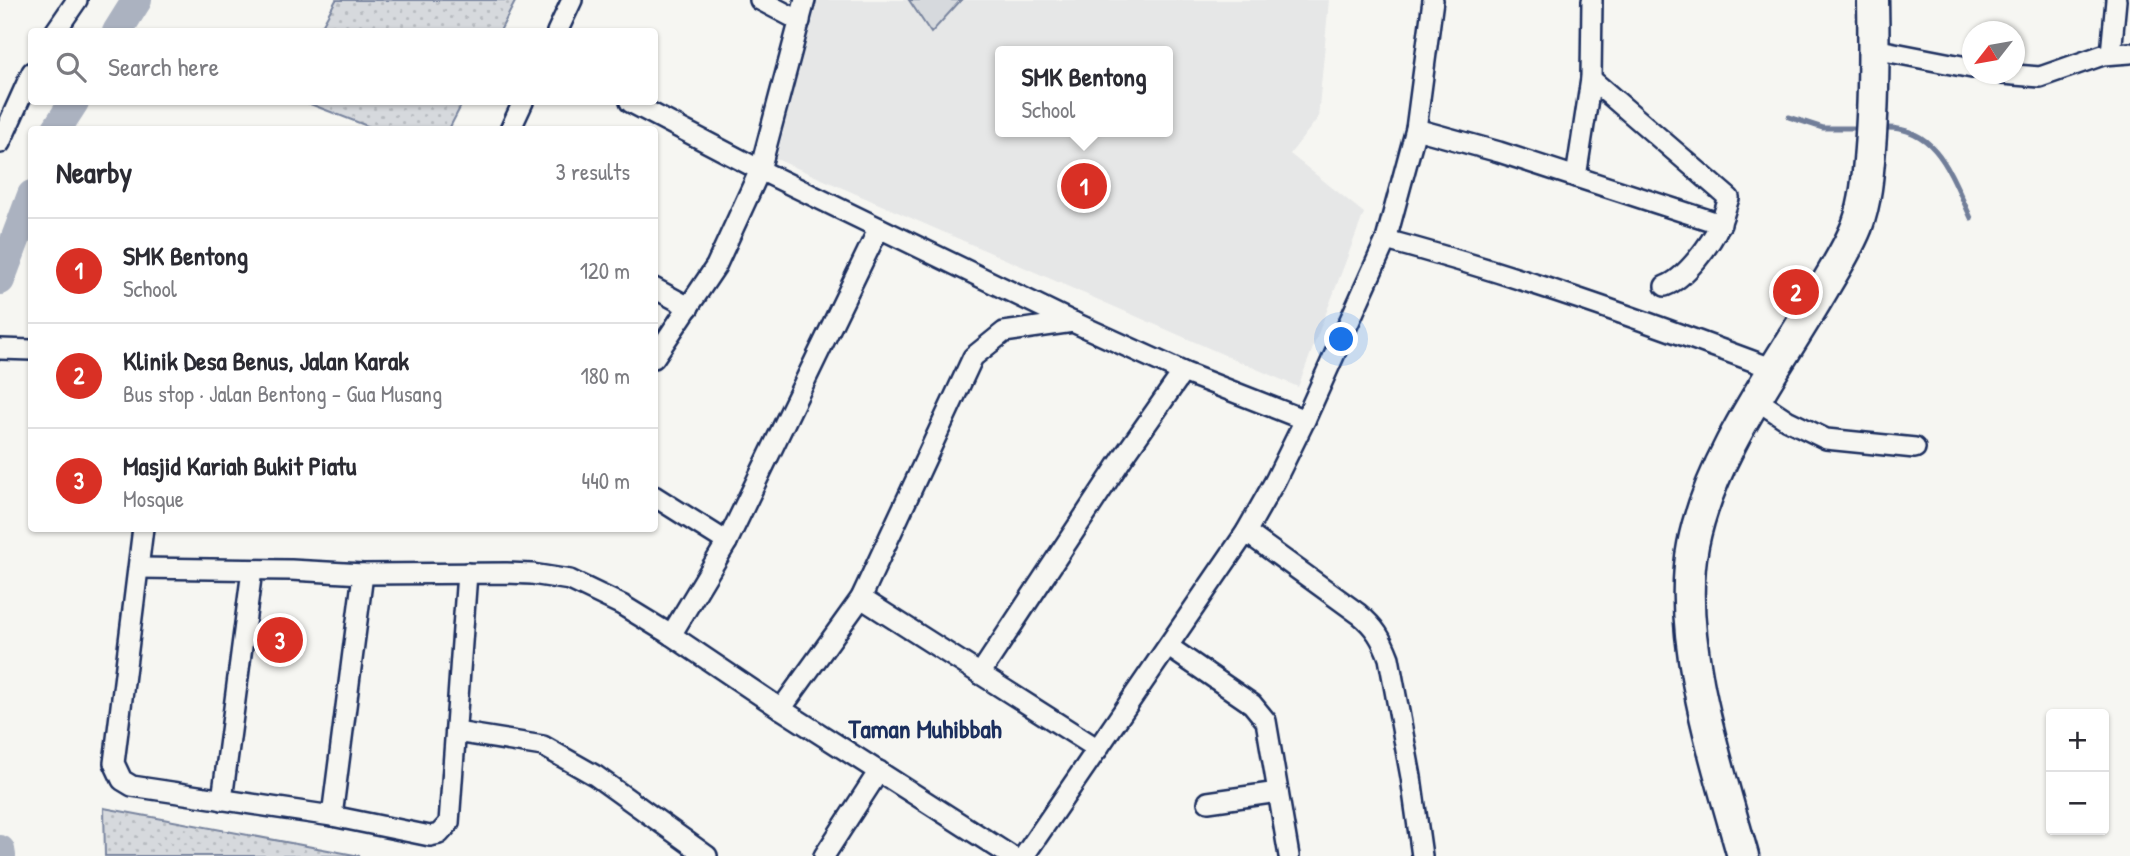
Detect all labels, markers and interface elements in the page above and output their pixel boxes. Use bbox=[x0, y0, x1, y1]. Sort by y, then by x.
north arrow bbox=[1962, 21, 2025, 84]
search box bbox=[28, 28, 658, 105]
popup bbox=[995, 46, 1173, 137]
icon: search bbox=[52, 48, 90, 86]
text: Search here bbox=[108, 49, 219, 84]
text: SMK Bentong bbox=[1021, 59, 1147, 94]
text: School bbox=[1021, 94, 1075, 125]
text: Nearby bbox=[56, 152, 132, 192]
text: 3 results bbox=[555, 156, 630, 187]
pin: 1 bbox=[1061, 160, 1107, 212]
text: SMK Bentong bbox=[123, 238, 248, 273]
text: 1 bbox=[75, 255, 83, 286]
text: 120 m bbox=[580, 255, 630, 286]
pin: 2 bbox=[1773, 266, 1819, 318]
text: School bbox=[123, 273, 177, 304]
your location bbox=[1324, 322, 1358, 356]
text: Klinik Desa Benus, Jalan Karak bbox=[123, 343, 409, 378]
text: 2 bbox=[74, 360, 84, 391]
text: 180 m bbox=[580, 360, 630, 391]
text: Bus stop · Jalan Bentong - Gua Musang bbox=[123, 378, 442, 409]
text: Masjid Kariah Bukit Piatu bbox=[123, 448, 356, 483]
text: 3 bbox=[74, 465, 84, 496]
text: 440 m bbox=[582, 465, 630, 496]
text: Mosque bbox=[123, 483, 184, 514]
pin: 3 bbox=[257, 614, 303, 666]
map controls bbox=[2046, 709, 2109, 835]
button: + bbox=[2046, 709, 2109, 772]
district label: Taman Muhibbah bbox=[847, 711, 1002, 746]
button: − bbox=[2046, 772, 2109, 835]

